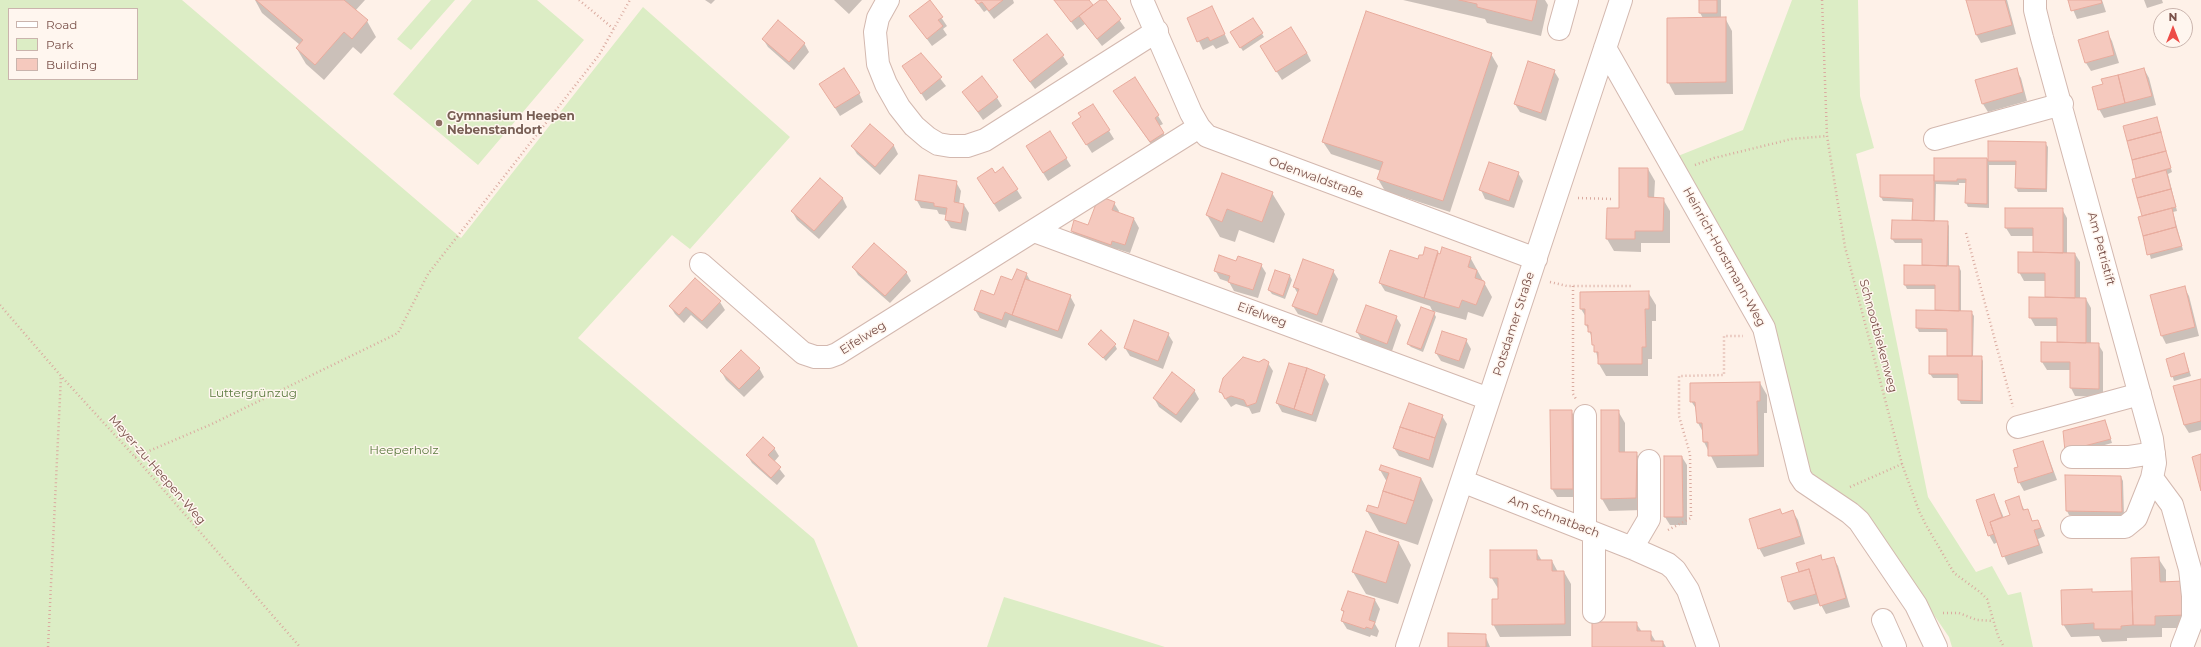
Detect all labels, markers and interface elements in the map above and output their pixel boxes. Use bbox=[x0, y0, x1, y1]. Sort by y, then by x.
legend bbox=[8, 8, 138, 80]
north arrow bbox=[2153, 8, 2193, 48]
text: N bbox=[2169, 10, 2177, 24]
text: Road bbox=[46, 17, 77, 32]
text: Park bbox=[46, 37, 73, 52]
text: Building bbox=[46, 57, 97, 72]
place label: Gymnasium Heepen Nebenstandort bbox=[447, 109, 575, 137]
marker: Gymnasium Heepen Nebenstandort bbox=[434, 118, 444, 128]
street label: Odenwaldstraße bbox=[1267, 154, 1365, 202]
street label: Heinrich-Horstmann-Weg bbox=[1680, 185, 1768, 329]
street label: Am Petristift bbox=[2084, 210, 2118, 288]
street label: Potsdamer Straße bbox=[1490, 270, 1538, 378]
street label: Schnootbiekenweg bbox=[1856, 278, 1900, 394]
street label: Eifelweg bbox=[1235, 299, 1289, 331]
street label: Eifelweg bbox=[837, 318, 889, 358]
park label: Luttergrünzug bbox=[209, 386, 297, 400]
street label: Meyer-zu-Heepen-Weg bbox=[106, 412, 208, 528]
park label: Heeperholz bbox=[369, 443, 439, 457]
street label: Am Schnatbach bbox=[1506, 493, 1602, 541]

